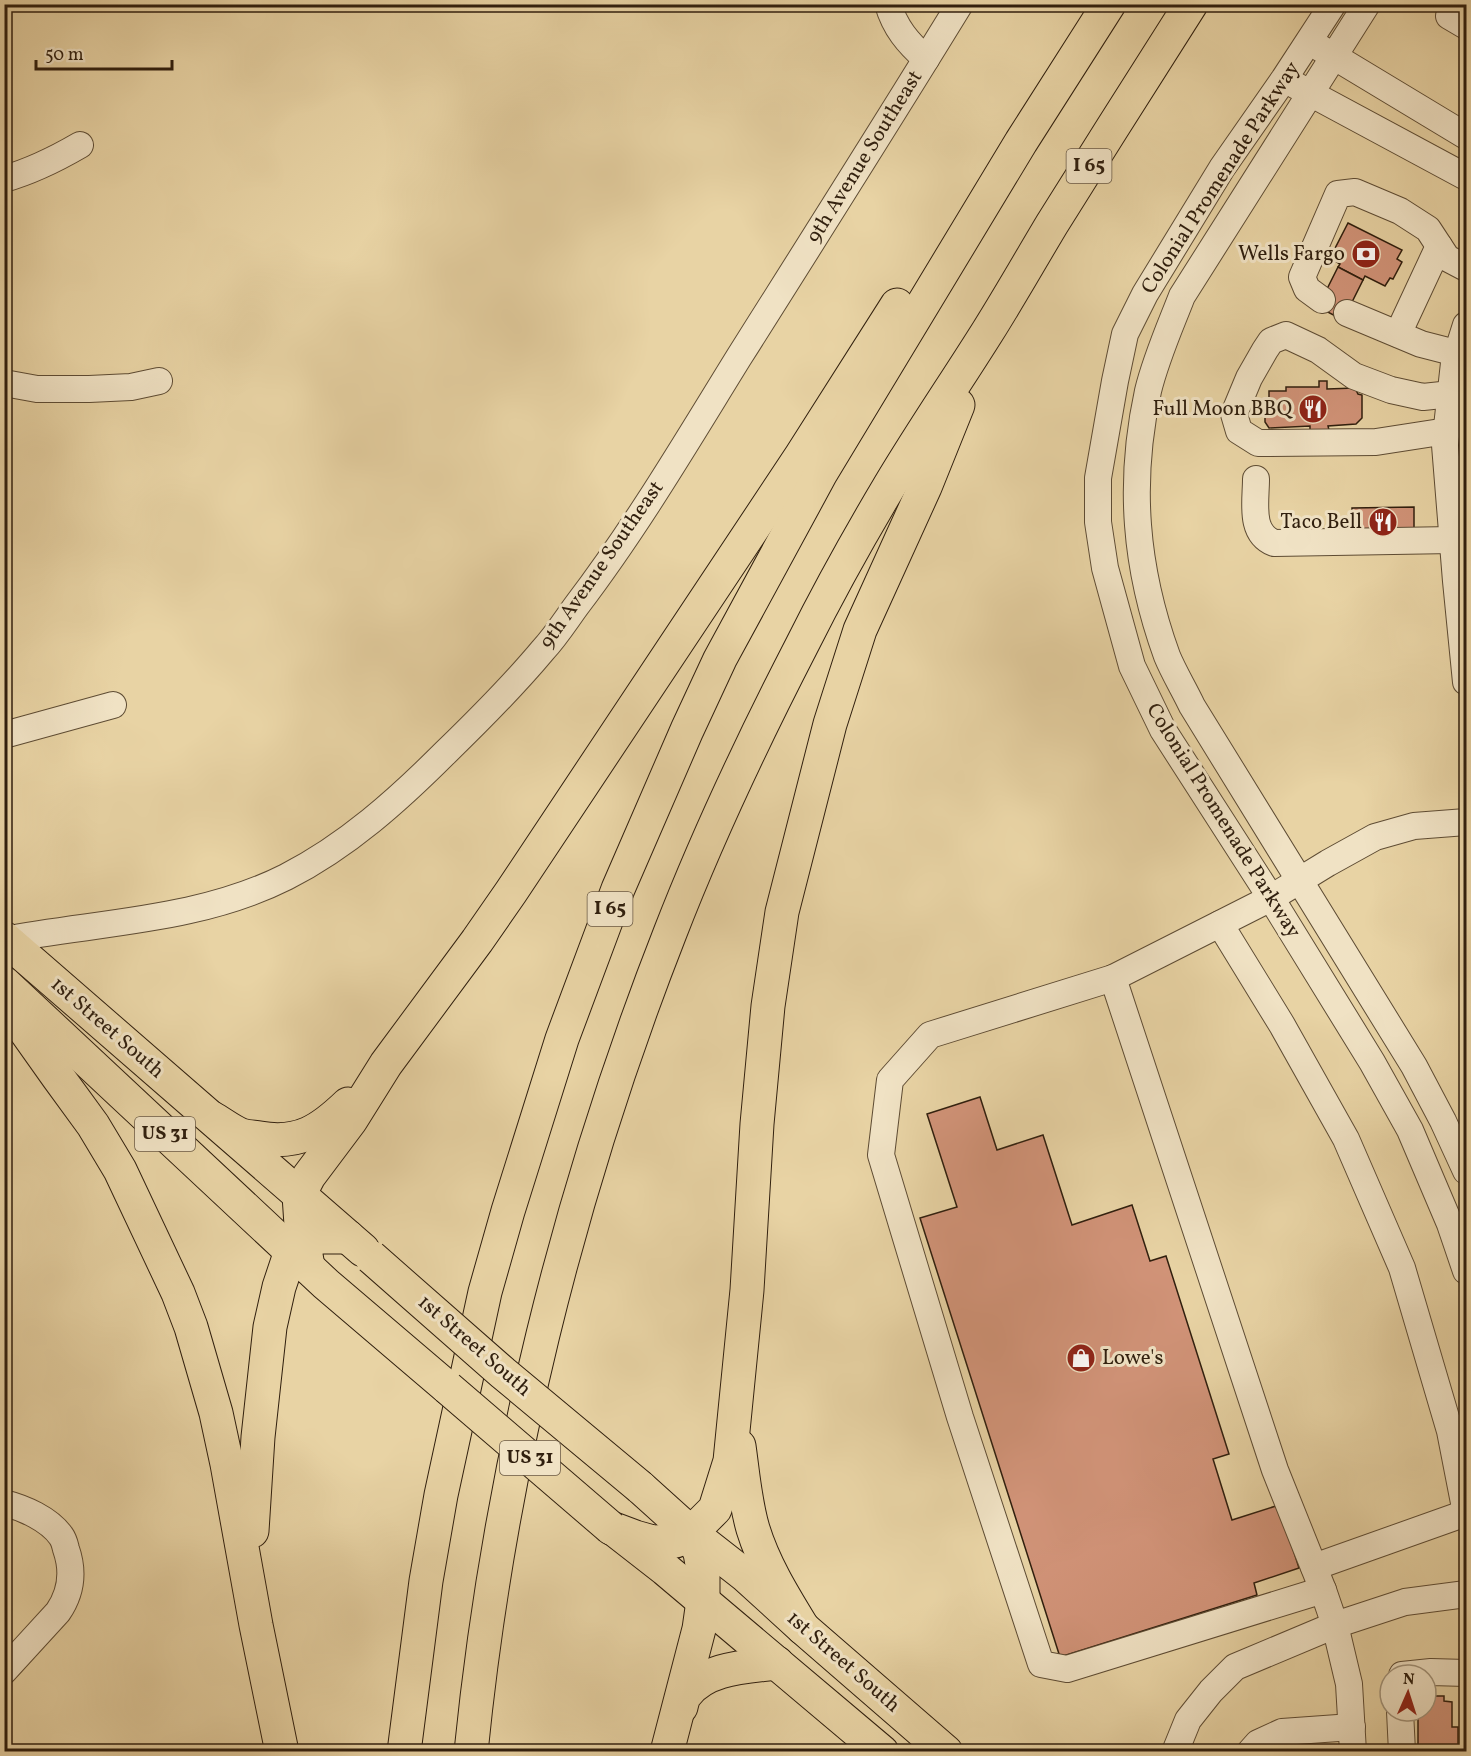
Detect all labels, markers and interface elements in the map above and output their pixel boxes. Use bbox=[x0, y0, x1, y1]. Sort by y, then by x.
scale bar bbox=[36, 33, 172, 71]
text: 50 m bbox=[45, 43, 84, 68]
street label: Colonial Promenade Parkway bbox=[1135, 56, 1308, 300]
street label: 9th Avenue Southeast bbox=[800, 65, 930, 249]
road number: I 65 bbox=[1066, 149, 1112, 183]
bank icon: Wells Fargo bbox=[1350, 238, 1382, 270]
place label: Wells Fargo bbox=[1238, 240, 1345, 269]
restaurant icon: Full Moon BBQ bbox=[1297, 393, 1329, 425]
place label: Full Moon BBQ bbox=[1153, 395, 1294, 424]
street label: 9th Avenue Southeast bbox=[533, 475, 671, 655]
restaurant icon: Taco Bell bbox=[1367, 506, 1399, 538]
place label: Taco Bell bbox=[1280, 508, 1362, 537]
street label: Colonial Promenade Parkway bbox=[1139, 698, 1308, 945]
road number: I 65 bbox=[588, 892, 632, 926]
street label: 1st Street South bbox=[44, 970, 170, 1086]
road number: US 31 bbox=[135, 1117, 195, 1151]
street label: 1st Street South bbox=[411, 1288, 537, 1404]
shop icon: Lowe's bbox=[1065, 1342, 1097, 1374]
place label: Lowe's bbox=[1102, 1344, 1163, 1373]
road number: US 31 bbox=[500, 1441, 560, 1475]
street label: 1st Street South bbox=[780, 1604, 906, 1720]
north arrow bbox=[1378, 1663, 1438, 1723]
text: N bbox=[1402, 1669, 1415, 1691]

